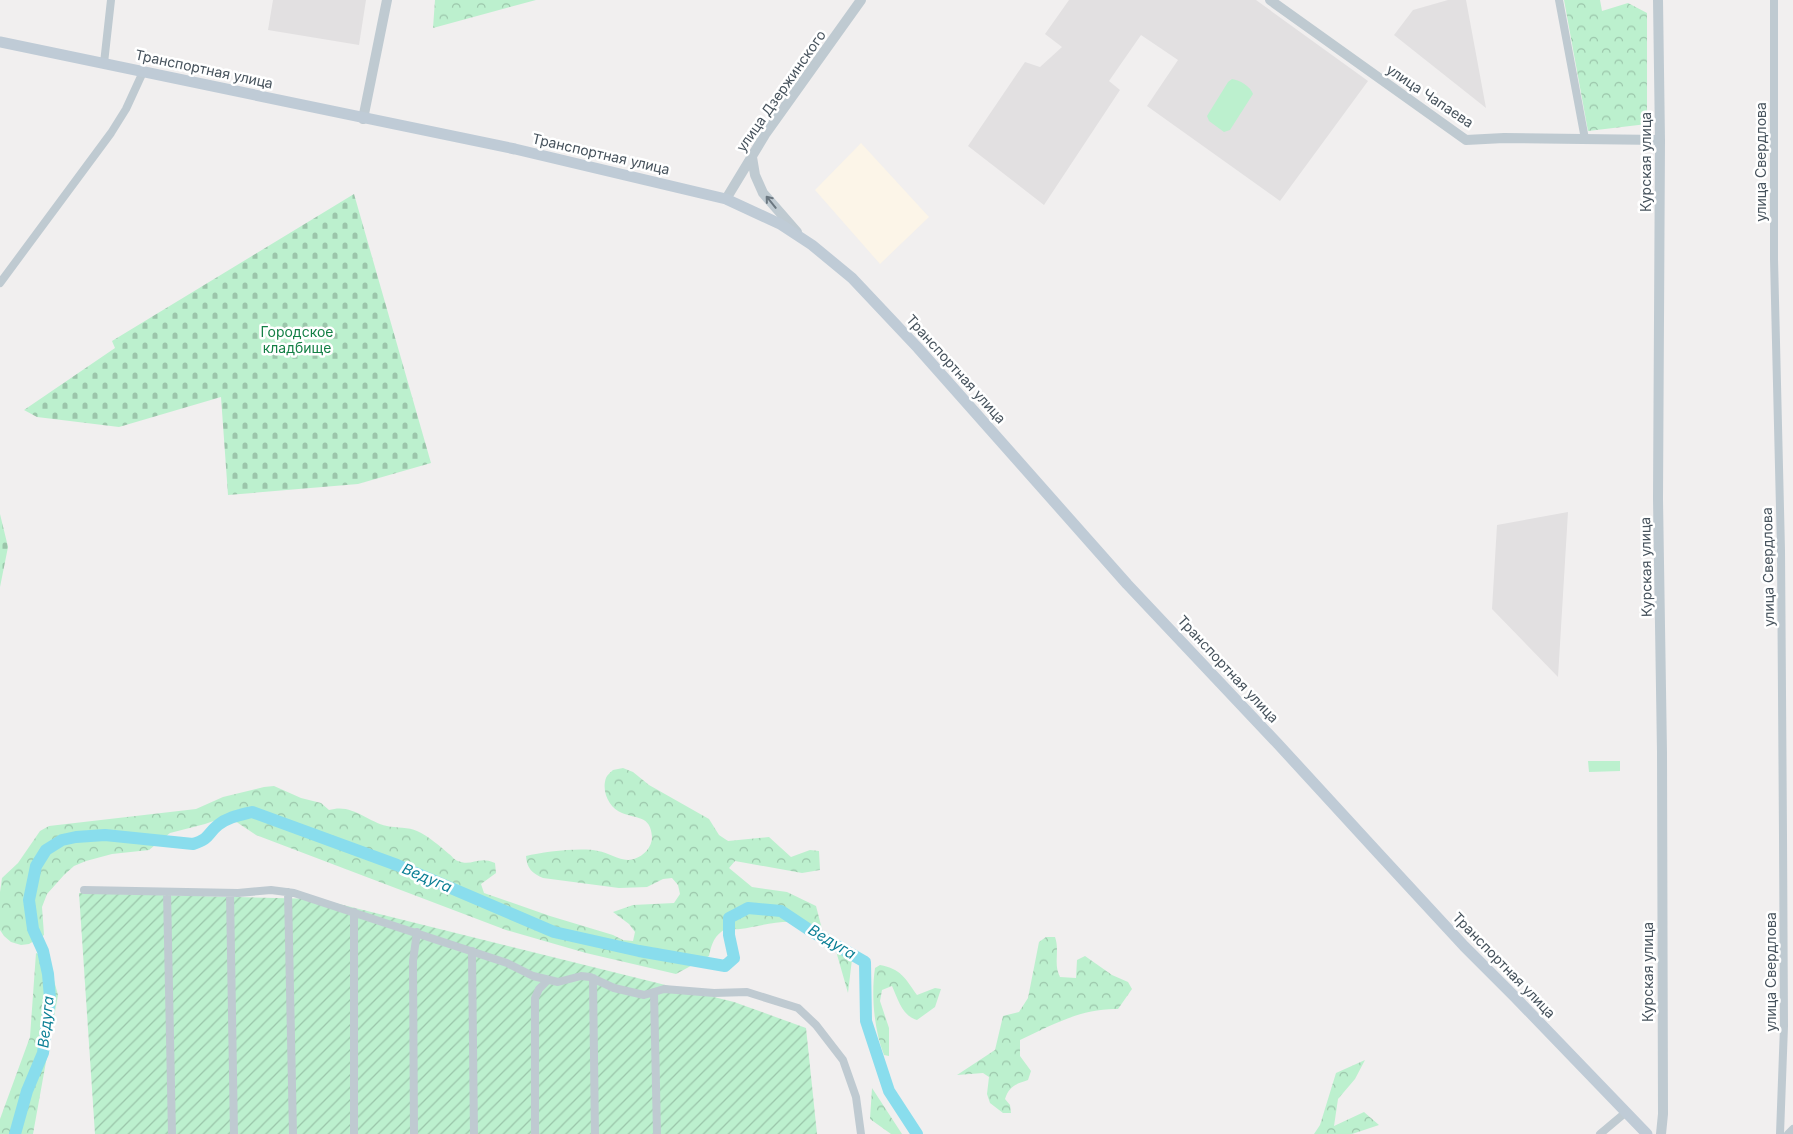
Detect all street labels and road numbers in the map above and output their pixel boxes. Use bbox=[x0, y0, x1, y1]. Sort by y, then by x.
street label: улица Дзержинского bbox=[732, 27, 829, 155]
street label: Транспортная улица bbox=[134, 46, 275, 91]
street label: улица Чапаева bbox=[1383, 60, 1477, 131]
street label: улица Свердлова bbox=[1752, 102, 1769, 222]
street label: Курская улица bbox=[1637, 112, 1654, 212]
street label: Транспортная улица bbox=[531, 129, 672, 178]
street label: Транспортная улица bbox=[903, 311, 1010, 427]
street label: улица Свердлова bbox=[1758, 507, 1777, 627]
street label: Курская улица bbox=[1636, 517, 1655, 617]
street label: Транспортная улица bbox=[1174, 611, 1283, 726]
street label: Транспортная улица bbox=[1449, 908, 1559, 1021]
street label: улица Свердлова bbox=[1762, 912, 1779, 1032]
street label: Курская улица bbox=[1639, 922, 1656, 1022]

